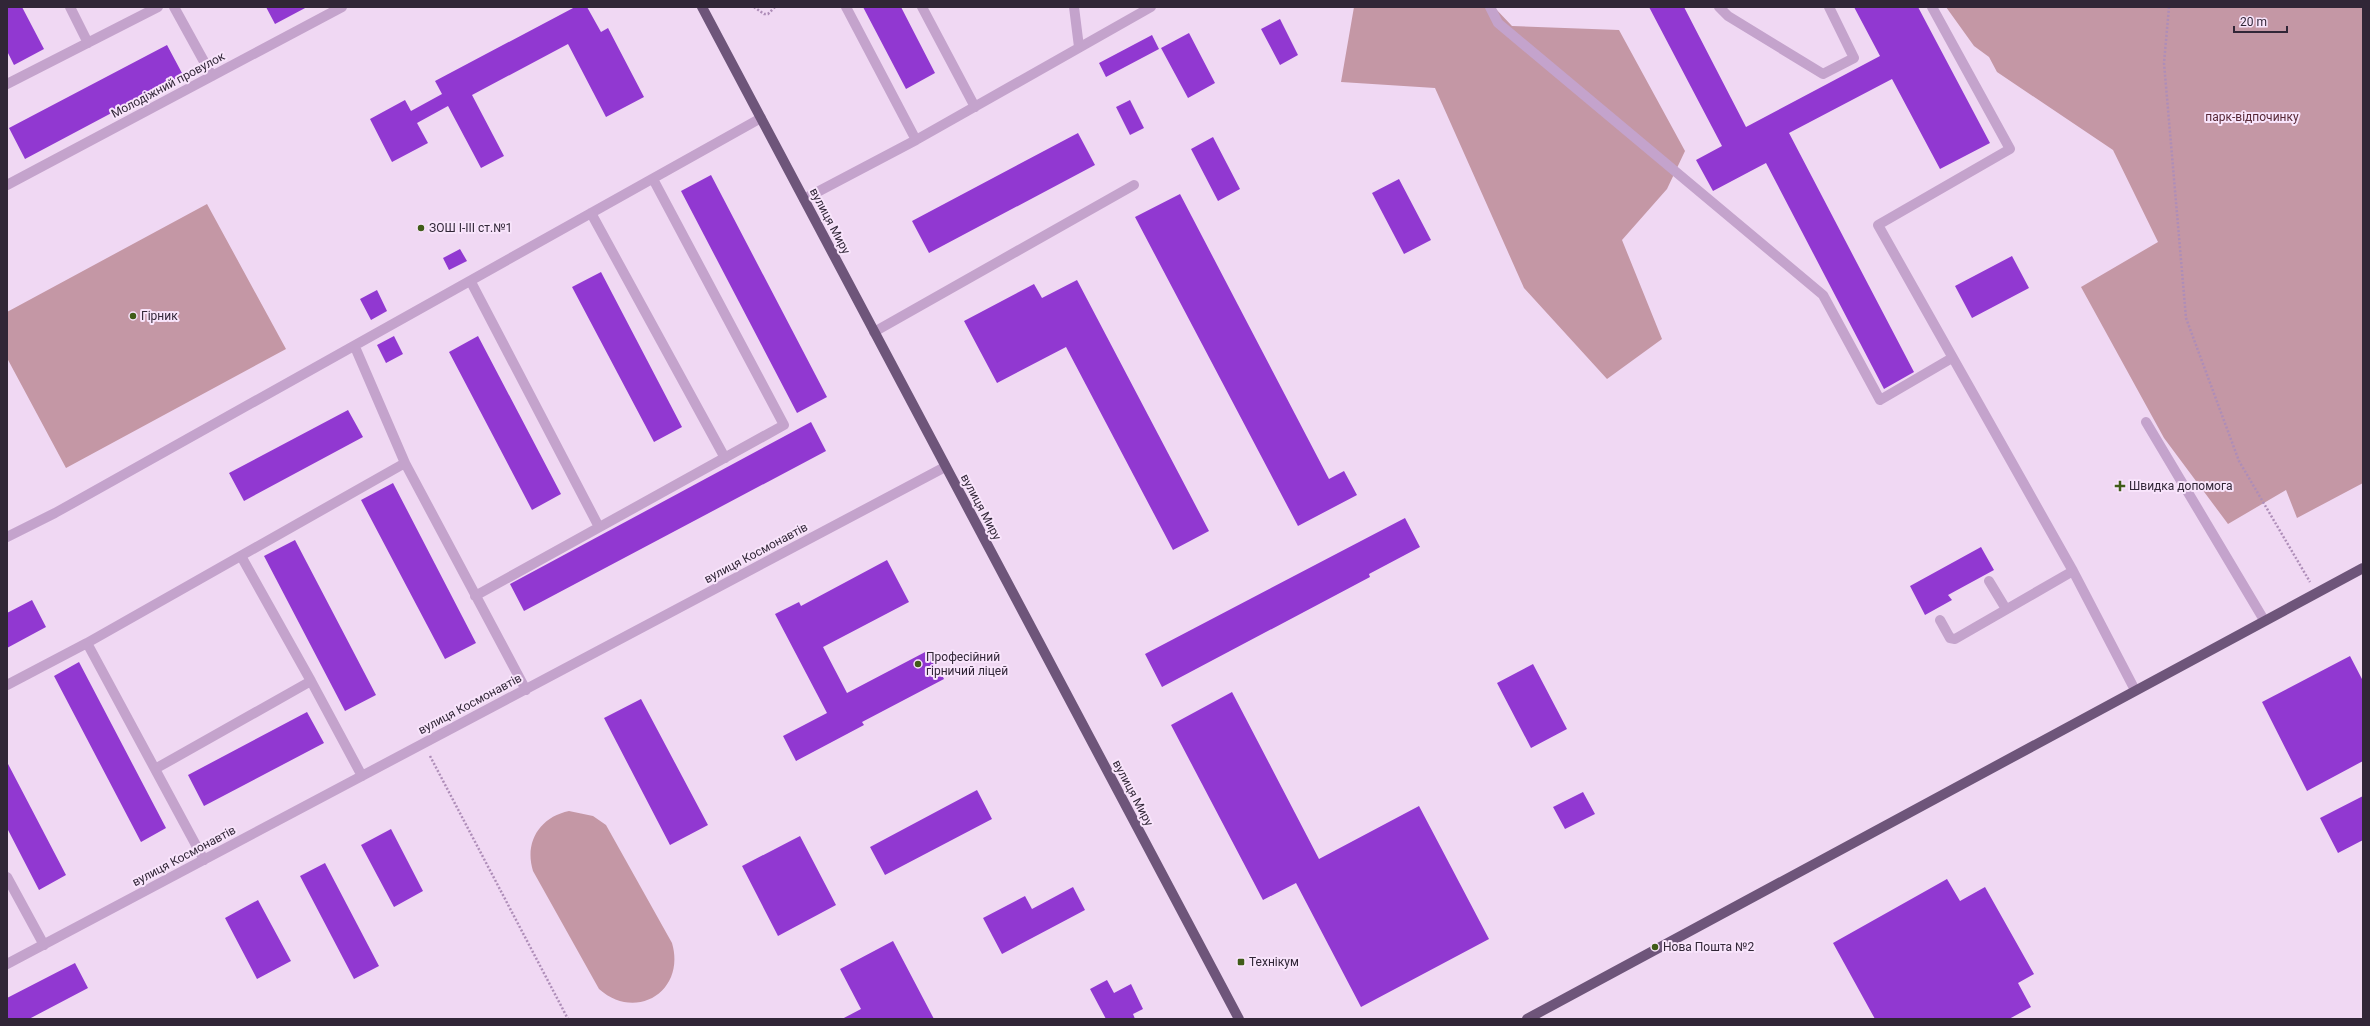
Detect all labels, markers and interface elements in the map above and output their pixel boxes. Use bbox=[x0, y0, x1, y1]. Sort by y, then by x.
scale bar bbox=[2234, 8, 2287, 34]
text: 20 m bbox=[2240, 15, 2267, 29]
street label: Молодіжний провулок bbox=[109, 49, 228, 121]
park label: парк-відпочинку bbox=[2205, 110, 2299, 124]
street label: вулиця Миру bbox=[807, 186, 853, 257]
place label: ЗОШ I-III ст.№1 bbox=[429, 221, 512, 235]
marker: ЗОШ I-III ст.№1 bbox=[416, 223, 426, 233]
place label: Гірник bbox=[141, 309, 178, 323]
marker: Гірник bbox=[128, 311, 138, 321]
street label: вулиця Миру bbox=[958, 472, 1004, 543]
place label: Швидка допомога bbox=[2129, 479, 2232, 493]
marker: Швидка допомога bbox=[2114, 480, 2126, 492]
street label: вулиця Космонавтів bbox=[702, 520, 810, 586]
place label: Професійний гірничий ліцей bbox=[926, 650, 1008, 678]
marker: Професійний гірничий ліцей bbox=[913, 659, 923, 669]
street label: вулиця Космонавтів bbox=[416, 671, 524, 737]
street label: вулиця Миру bbox=[1110, 758, 1156, 829]
street label: вулиця Космонавтів bbox=[130, 823, 238, 889]
place label: Нова Пошта №2 bbox=[1663, 940, 1754, 954]
marker: Нова Пошта №2 bbox=[1650, 942, 1660, 952]
place label: Технікум bbox=[1249, 955, 1299, 969]
marker: Технікум bbox=[1236, 957, 1246, 967]

